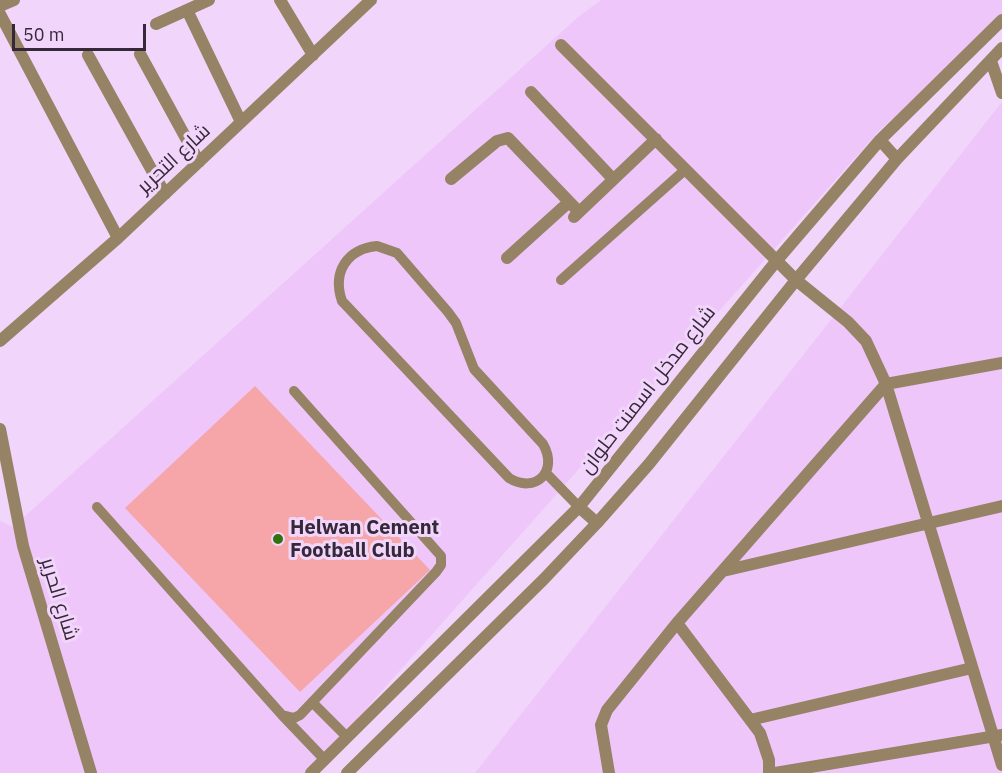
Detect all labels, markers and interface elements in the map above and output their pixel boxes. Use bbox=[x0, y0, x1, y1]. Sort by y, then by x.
scale bar bbox=[15, 12, 148, 50]
text: 50 m bbox=[23, 23, 65, 46]
street label: شارع التحرير bbox=[132, 119, 216, 199]
street label: شارع مدخل اسمنت حلوان bbox=[575, 301, 721, 479]
place label: Helwan Cement Football Club bbox=[290, 516, 439, 563]
marker: Helwan Cement Football Club bbox=[271, 532, 285, 546]
street label: شارع الحرير bbox=[35, 555, 83, 643]

